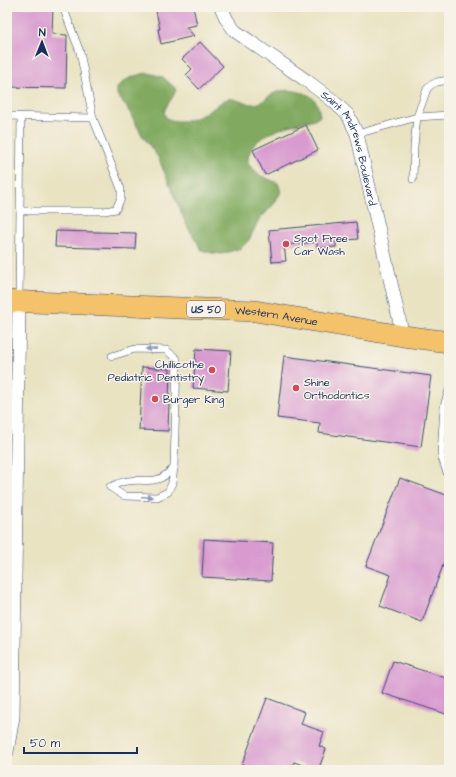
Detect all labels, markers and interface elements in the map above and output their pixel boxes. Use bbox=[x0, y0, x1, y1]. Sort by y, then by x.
north arrow bbox=[22, 22, 62, 62]
text: N bbox=[39, 25, 46, 40]
street label: Saint Andrews Boulevard bbox=[318, 87, 380, 207]
place label: Spot Free Car Wash bbox=[294, 231, 348, 259]
marker: Spot Free Car Wash bbox=[281, 239, 291, 249]
road number: US 50 bbox=[187, 301, 225, 317]
street label: Western Avenue bbox=[234, 303, 319, 330]
one-way arrow bbox=[145, 346, 157, 353]
place label: Chillicothe Pediatric Dentistry bbox=[108, 357, 204, 386]
marker: Chillicothe Pediatric Dentistry bbox=[207, 365, 217, 375]
place label: Shine Orthodontics bbox=[304, 375, 370, 403]
marker: Shine Orthodontics bbox=[291, 383, 301, 393]
place label: Burger King bbox=[163, 392, 224, 408]
marker: Burger King bbox=[150, 394, 160, 404]
one-way arrow bbox=[141, 493, 153, 500]
scale bar bbox=[24, 729, 137, 755]
text: 50 m bbox=[30, 735, 61, 752]

